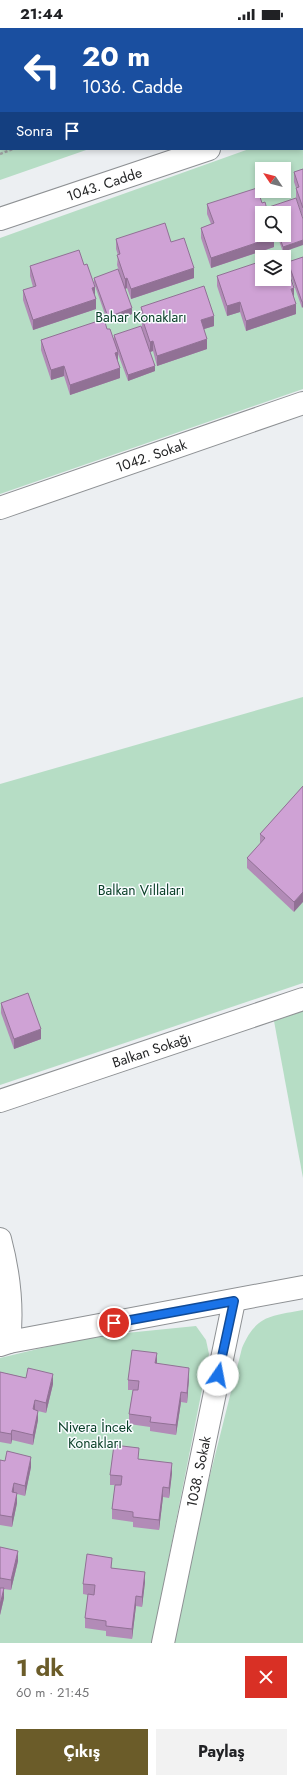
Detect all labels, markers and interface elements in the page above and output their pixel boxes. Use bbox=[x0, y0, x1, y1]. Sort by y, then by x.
text: 21:44 bbox=[20, 3, 63, 25]
text: 20 m bbox=[82, 36, 150, 77]
icon: left bbox=[16, 44, 68, 96]
text: 1036. Cadde bbox=[82, 74, 183, 100]
text: Sonra bbox=[16, 120, 53, 142]
icon: arrive bbox=[61, 120, 83, 142]
street label: 1043. Cadde bbox=[64, 162, 145, 206]
north arrow bbox=[255, 162, 291, 198]
map controls bbox=[255, 162, 291, 286]
button: search bbox=[255, 206, 291, 242]
button: layers bbox=[255, 250, 291, 286]
park label: Bahar Konakları bbox=[95, 307, 187, 327]
street label: 1042. Sokak bbox=[113, 434, 190, 477]
park label: Balkan Villaları bbox=[98, 880, 184, 900]
street label: Balkan Sokağı bbox=[110, 1027, 194, 1073]
pin bbox=[97, 1306, 131, 1340]
icon: arrive bbox=[103, 1312, 125, 1334]
position arrow bbox=[197, 1354, 239, 1396]
park label: Nivera İncek Konakları bbox=[58, 1417, 133, 1453]
street label: 1038. Sokak bbox=[181, 1433, 216, 1509]
text: 1 dk bbox=[16, 1650, 64, 1685]
button: close bbox=[245, 1656, 287, 1698]
text: 60 m · 21:45 bbox=[16, 1683, 89, 1702]
button: Çıkış bbox=[16, 1729, 148, 1775]
button: Paylaş bbox=[156, 1729, 287, 1775]

